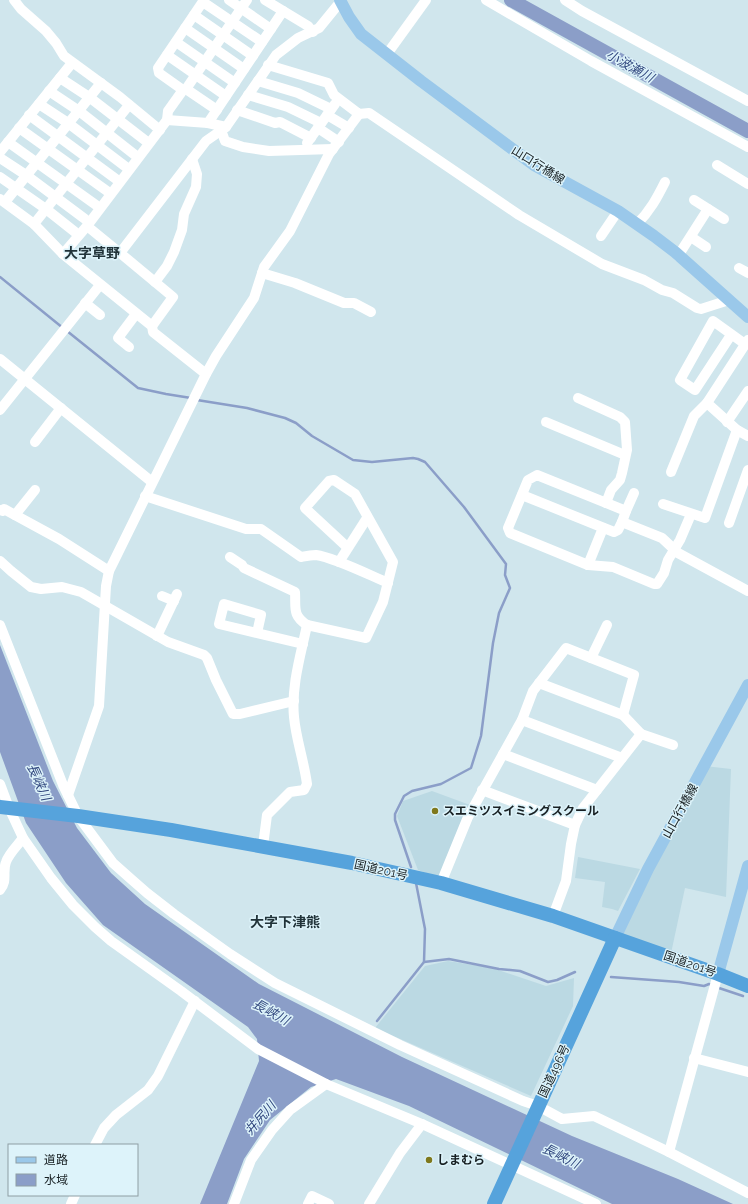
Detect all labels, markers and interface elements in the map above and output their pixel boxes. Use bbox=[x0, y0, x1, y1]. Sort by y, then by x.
water label: 小波瀬川 bbox=[604, 47, 658, 86]
street label: 山口行橋線 bbox=[509, 143, 567, 187]
district label: 大字草野 bbox=[64, 245, 120, 261]
water label: 長峡川 bbox=[24, 761, 55, 805]
street label: 山口行橋線 bbox=[659, 781, 701, 841]
place label: スエミツスイミングスクール bbox=[443, 804, 599, 818]
marker: スエミツスイミングスクール bbox=[430, 806, 440, 816]
street label: 国道201号 bbox=[353, 857, 409, 883]
district label: 大字下津熊 bbox=[250, 914, 320, 930]
street label: 国道201号 bbox=[662, 948, 718, 980]
water label: 長峡川 bbox=[250, 996, 293, 1029]
street label: 国道496号 bbox=[536, 1042, 572, 1100]
water label: 井尻川 bbox=[242, 1097, 280, 1138]
water label: 長峡川 bbox=[540, 1141, 584, 1172]
legend bbox=[8, 1144, 138, 1196]
text: 道路 bbox=[44, 1153, 68, 1167]
place label: しまむら bbox=[437, 1153, 485, 1167]
marker: しまむら bbox=[424, 1155, 434, 1165]
text: 水域 bbox=[44, 1173, 68, 1187]

